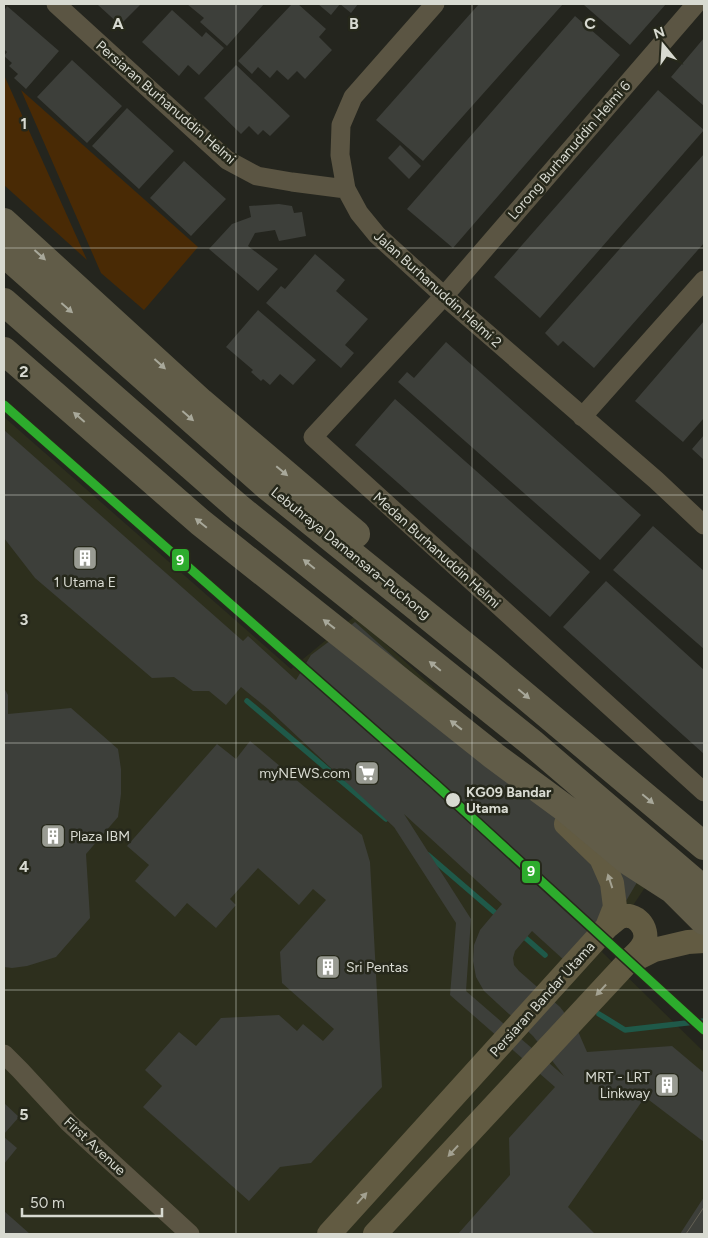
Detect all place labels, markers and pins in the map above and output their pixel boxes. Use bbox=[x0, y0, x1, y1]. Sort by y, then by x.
building icon: 1 Utama E bbox=[72, 545, 98, 571]
place label: 1 Utama E bbox=[54, 574, 116, 591]
supermarket icon: myNEWS.com bbox=[354, 760, 380, 786]
place label: myNEWS.com bbox=[259, 765, 350, 782]
place label: KG09 Bandar Utama bbox=[466, 784, 552, 817]
marker: KG09 Bandar Utama bbox=[444, 791, 462, 809]
building icon: Plaza IBM bbox=[40, 823, 66, 849]
place label: Plaza IBM bbox=[70, 828, 130, 845]
building icon: Sri Pentas bbox=[315, 954, 341, 980]
place label: Sri Pentas bbox=[346, 959, 408, 976]
place label: MRT - LRT Linkway bbox=[585, 1069, 651, 1102]
building icon: MRT - LRT Linkway bbox=[654, 1072, 680, 1098]

